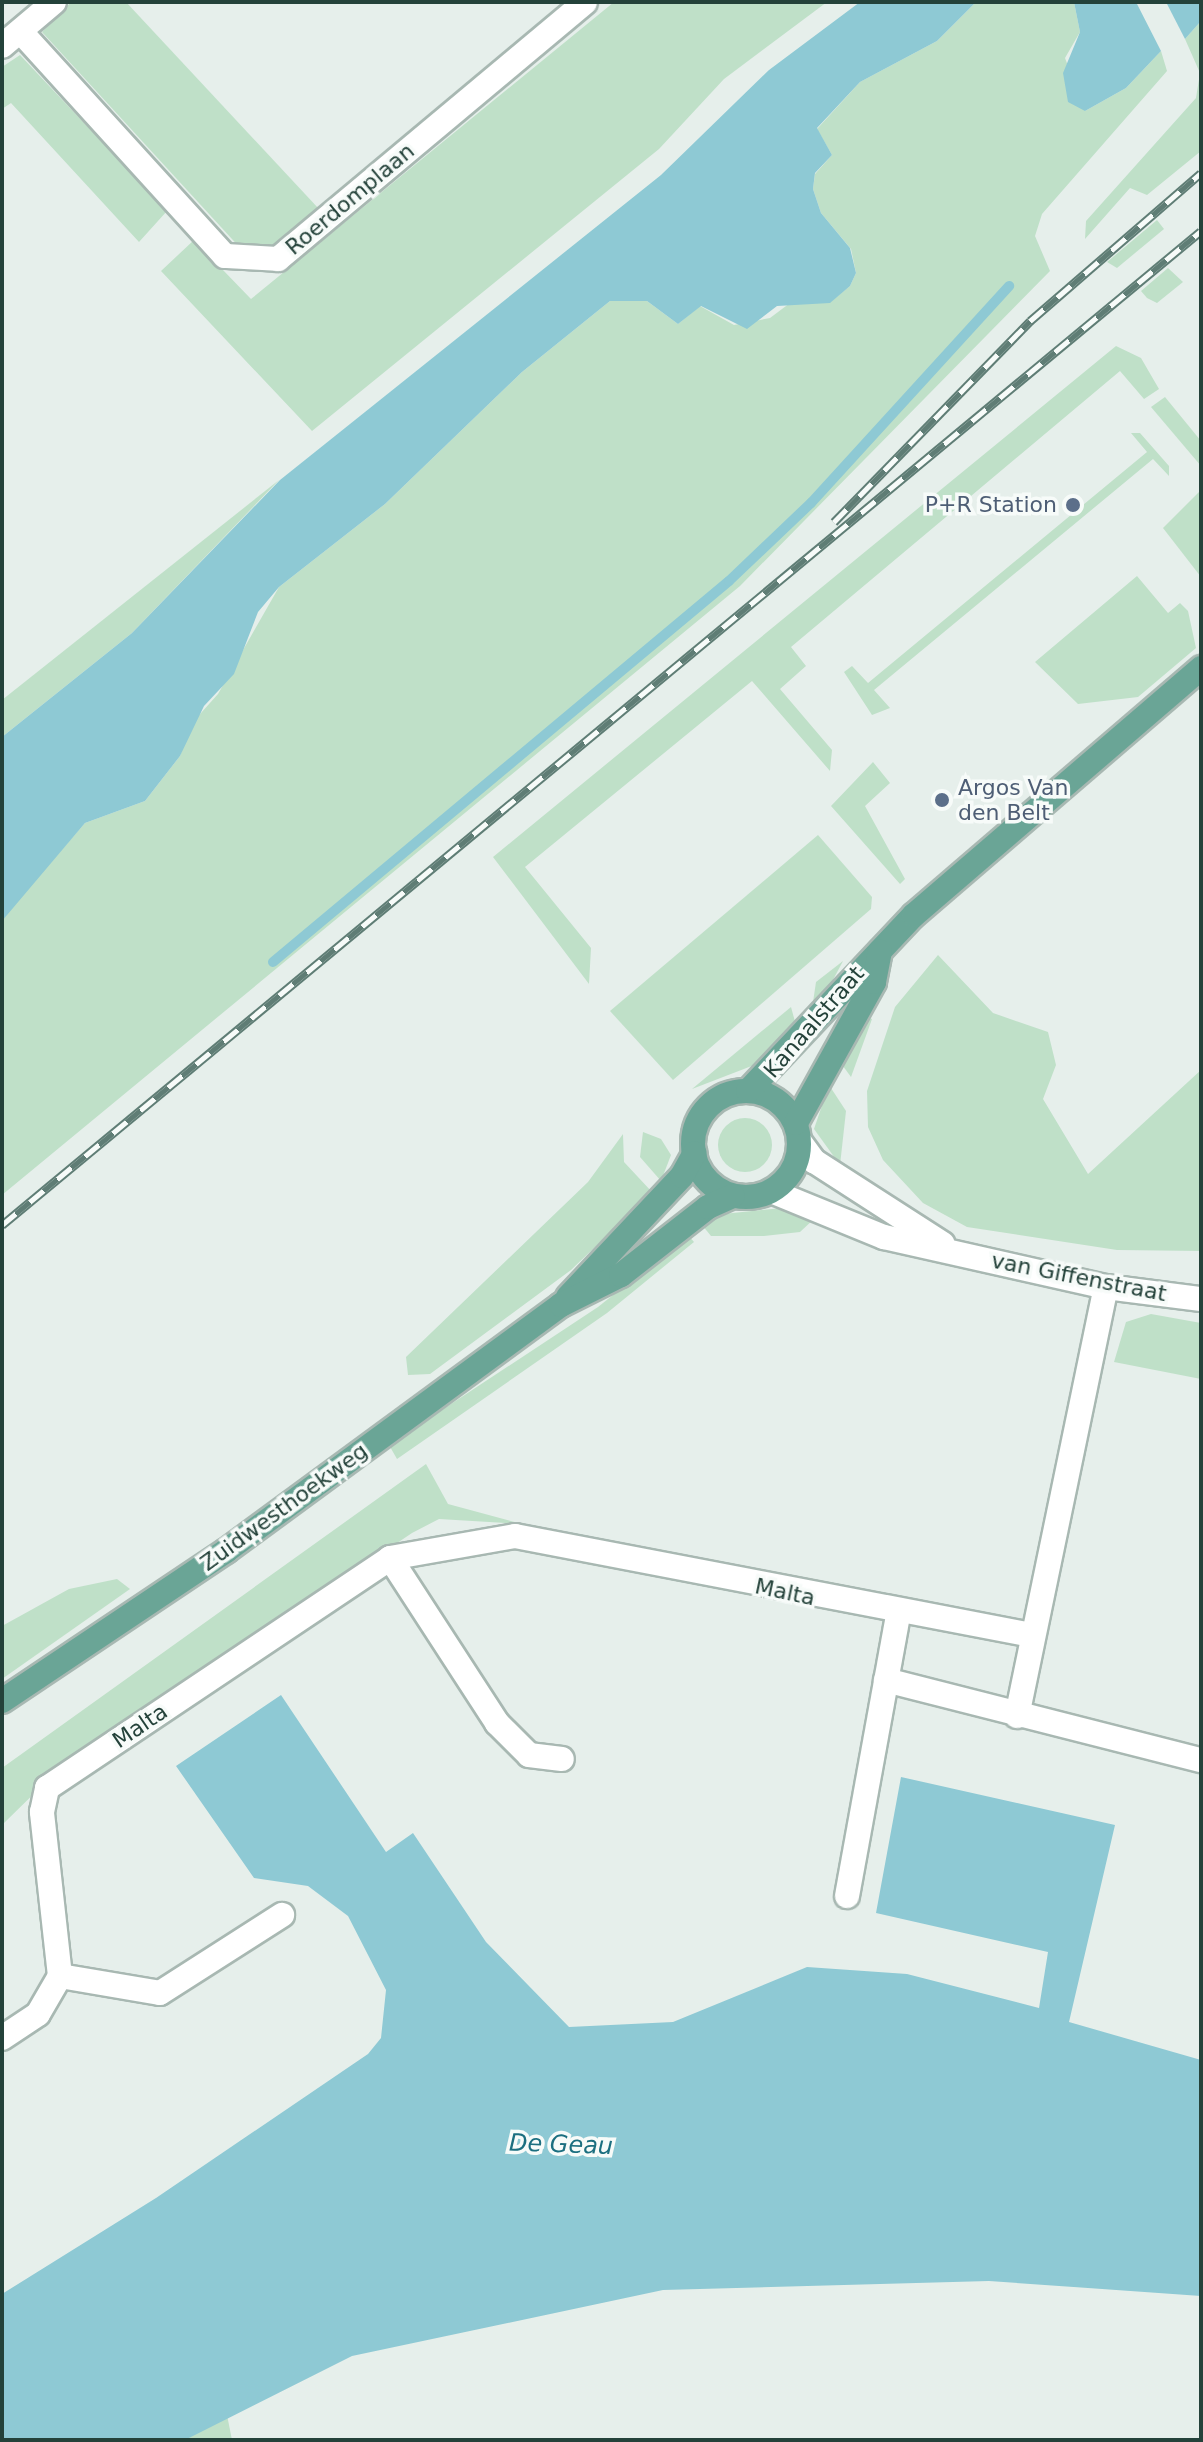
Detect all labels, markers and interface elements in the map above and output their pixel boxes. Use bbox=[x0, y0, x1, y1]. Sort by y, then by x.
street label: Roerdomplaan bbox=[280, 138, 420, 260]
place label: P+R Station bbox=[925, 492, 1057, 518]
marker: P+R Station bbox=[1064, 496, 1082, 514]
place label: Argos Van den Belt bbox=[958, 774, 1068, 826]
marker: Argos Van den Belt bbox=[933, 791, 951, 809]
street label: Kanaalstraat bbox=[758, 961, 870, 1083]
street label: van Giffenstraat bbox=[989, 1247, 1169, 1307]
street label: Zuidwesthoekweg bbox=[195, 1438, 373, 1576]
street label: Malta bbox=[753, 1573, 817, 1611]
street label: Malta bbox=[107, 1698, 173, 1754]
water label: De Geau bbox=[508, 2129, 614, 2161]

